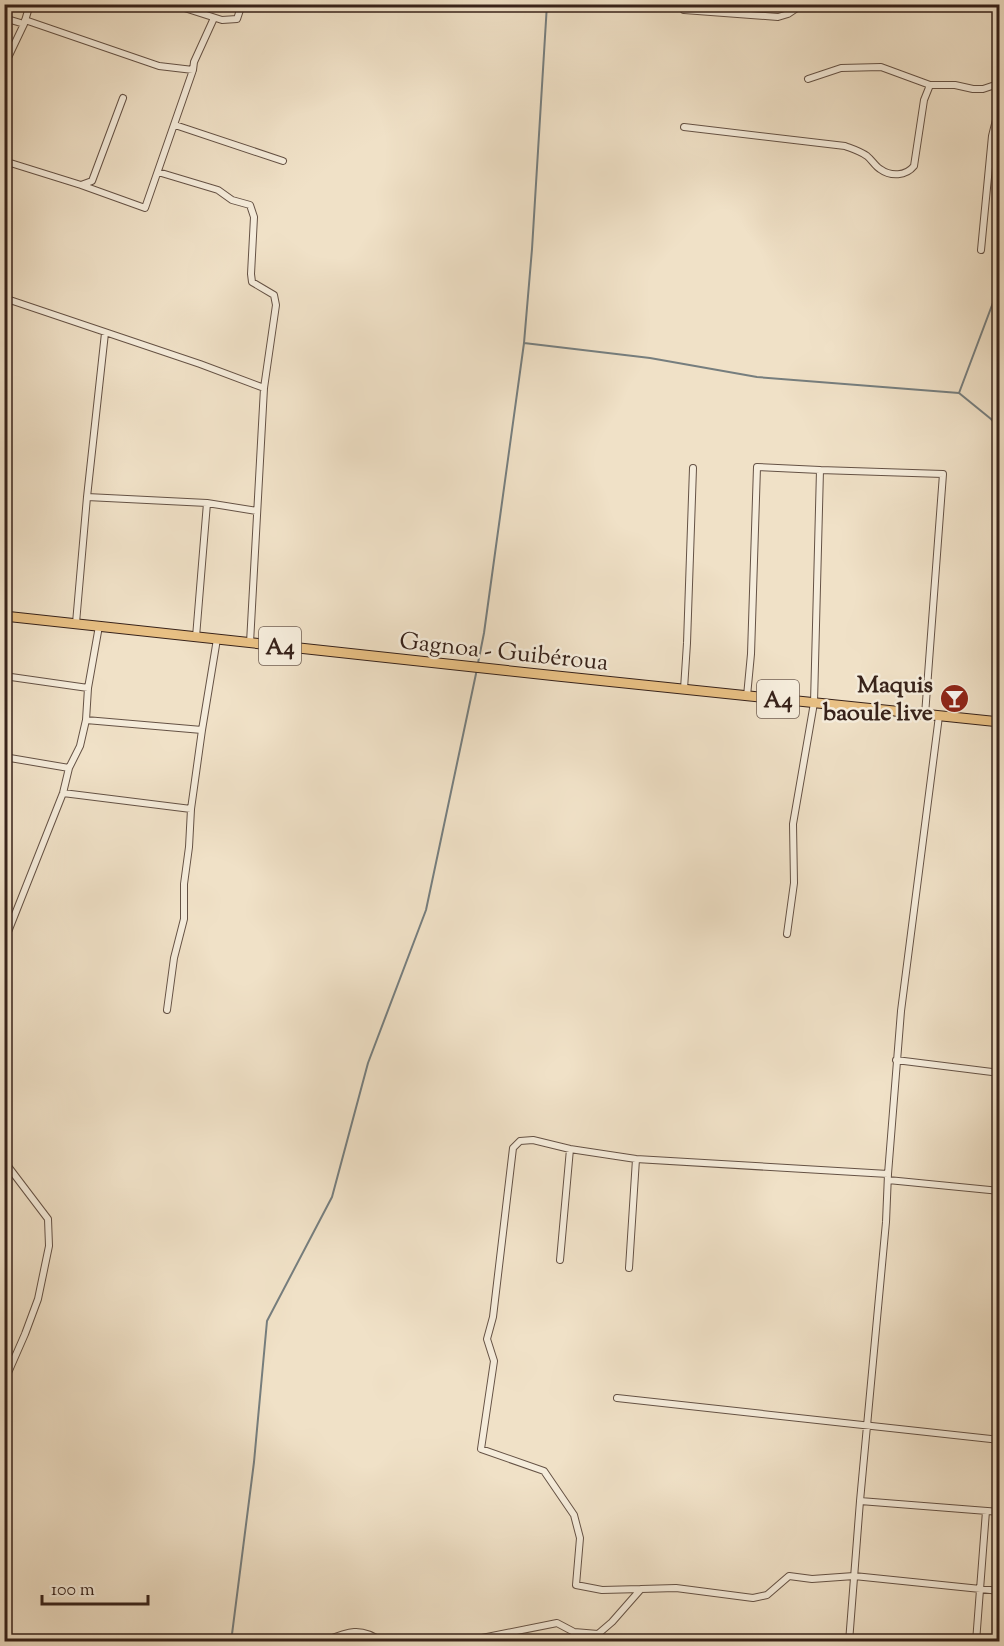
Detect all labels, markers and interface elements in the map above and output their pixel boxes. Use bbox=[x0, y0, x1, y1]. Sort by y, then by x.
street label: Gagnoa - Guibéroua bbox=[398, 625, 610, 681]
road number: A4 bbox=[259, 627, 301, 665]
place label: Maquis baoule live bbox=[822, 669, 933, 731]
road number: A4 bbox=[757, 680, 799, 718]
bar icon: Maquis baoule live bbox=[938, 682, 970, 714]
scale bar bbox=[42, 1568, 148, 1606]
text: 100 m bbox=[51, 1578, 95, 1604]

